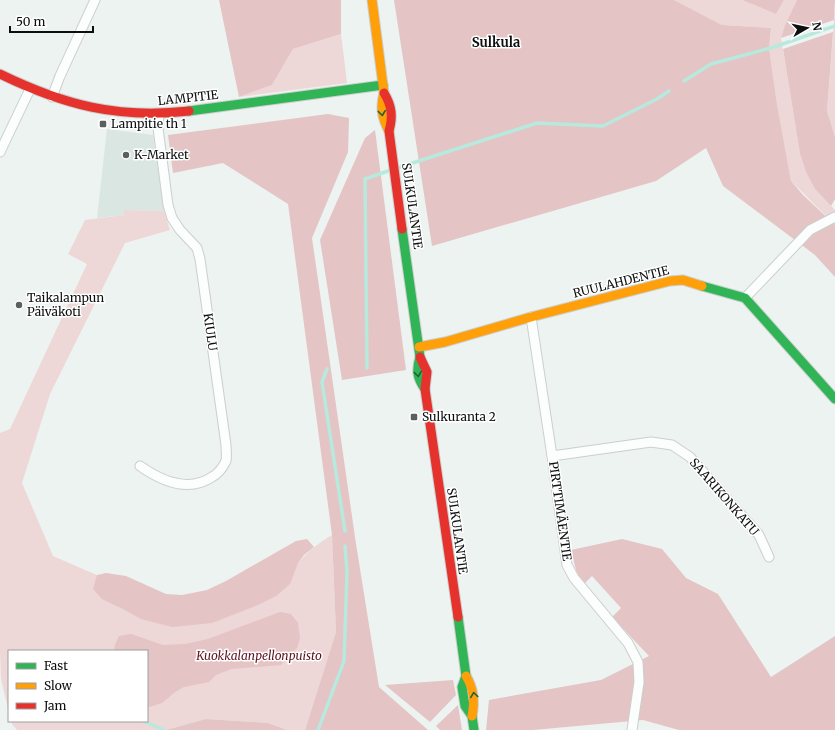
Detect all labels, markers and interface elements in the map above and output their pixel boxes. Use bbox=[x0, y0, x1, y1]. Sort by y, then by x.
scale bar bbox=[10, 8, 93, 34]
north arrow bbox=[787, 8, 827, 48]
text: 50 m bbox=[16, 14, 45, 29]
text: N bbox=[809, 21, 825, 32]
district label: Sulkula bbox=[472, 34, 520, 51]
street label: LAMPITIE bbox=[157, 87, 219, 108]
one-way arrow bbox=[377, 110, 386, 116]
place label: Lampitie th 1 bbox=[111, 116, 187, 131]
marker: Lampitie th 1 bbox=[98, 119, 108, 129]
place label: K-Market bbox=[134, 147, 189, 162]
marker: K-Market bbox=[121, 150, 131, 160]
street label: SULKULANTIE bbox=[399, 162, 426, 250]
street label: RUULAHDENTIE bbox=[571, 262, 671, 301]
place label: Taikalampun Päiväkoti bbox=[27, 290, 104, 319]
marker: Taikalampun Päiväkoti bbox=[14, 300, 24, 310]
street label: KIULU bbox=[200, 312, 221, 352]
one-way arrow bbox=[413, 370, 422, 377]
place label: Sulkuranta 2 bbox=[422, 409, 496, 424]
marker: Sulkuranta 2 bbox=[409, 412, 419, 422]
street label: SAARIKONKATU bbox=[687, 455, 762, 539]
street label: PIRTTIMÄENTIE bbox=[546, 460, 575, 562]
street label: SULKULANTIE bbox=[444, 487, 471, 575]
park label: Kuokkalanpellonpuisto bbox=[195, 648, 322, 663]
legend bbox=[8, 650, 148, 722]
text: Fast bbox=[44, 658, 68, 673]
text: Slow bbox=[44, 678, 73, 693]
one-way arrow bbox=[470, 692, 479, 698]
text: Jam bbox=[43, 698, 67, 713]

